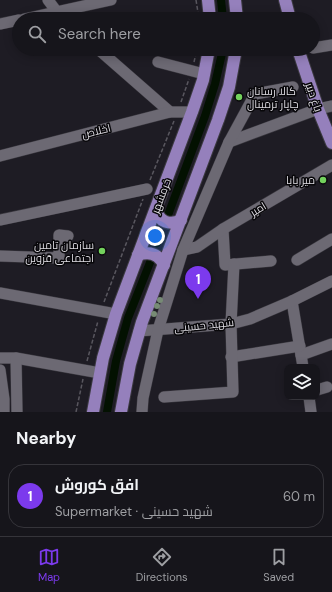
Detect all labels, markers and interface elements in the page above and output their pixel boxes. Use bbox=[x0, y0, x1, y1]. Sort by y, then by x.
search box bbox=[12, 12, 320, 56]
icon: search bbox=[26, 23, 48, 45]
text: Search here bbox=[58, 24, 141, 44]
street label: باغ دبیر bbox=[301, 80, 326, 114]
place label: کالا رسانان چاپار ترمینال bbox=[247, 84, 299, 111]
marker: کالا رسانان چاپار ترمینال bbox=[234, 92, 244, 102]
street label: اخلاص bbox=[80, 121, 112, 141]
place label: میر بابا bbox=[286, 173, 315, 187]
marker: میر بابا bbox=[318, 175, 328, 185]
street label: خرمشهر bbox=[148, 176, 174, 216]
street label: امیر bbox=[246, 199, 269, 220]
your location bbox=[145, 226, 165, 246]
place label: سازمان تامین اجتماعی قزوین bbox=[25, 238, 94, 265]
marker: سازمان تامین اجتماعی قزوین bbox=[97, 246, 107, 256]
pin: 1 bbox=[185, 266, 211, 299]
street label: شهید حسینی bbox=[173, 315, 235, 335]
map controls bbox=[284, 364, 320, 400]
button: layers bbox=[284, 364, 320, 400]
text: Nearby bbox=[16, 427, 76, 449]
text: افق کوروش bbox=[55, 475, 139, 495]
text: 1 bbox=[28, 488, 32, 505]
text: 60 m bbox=[283, 488, 315, 505]
text: Supermarket · شهید حسینی bbox=[55, 503, 213, 520]
tab: Map bbox=[38, 546, 60, 584]
tab: Directions bbox=[136, 546, 188, 584]
tab: Saved bbox=[263, 546, 294, 584]

